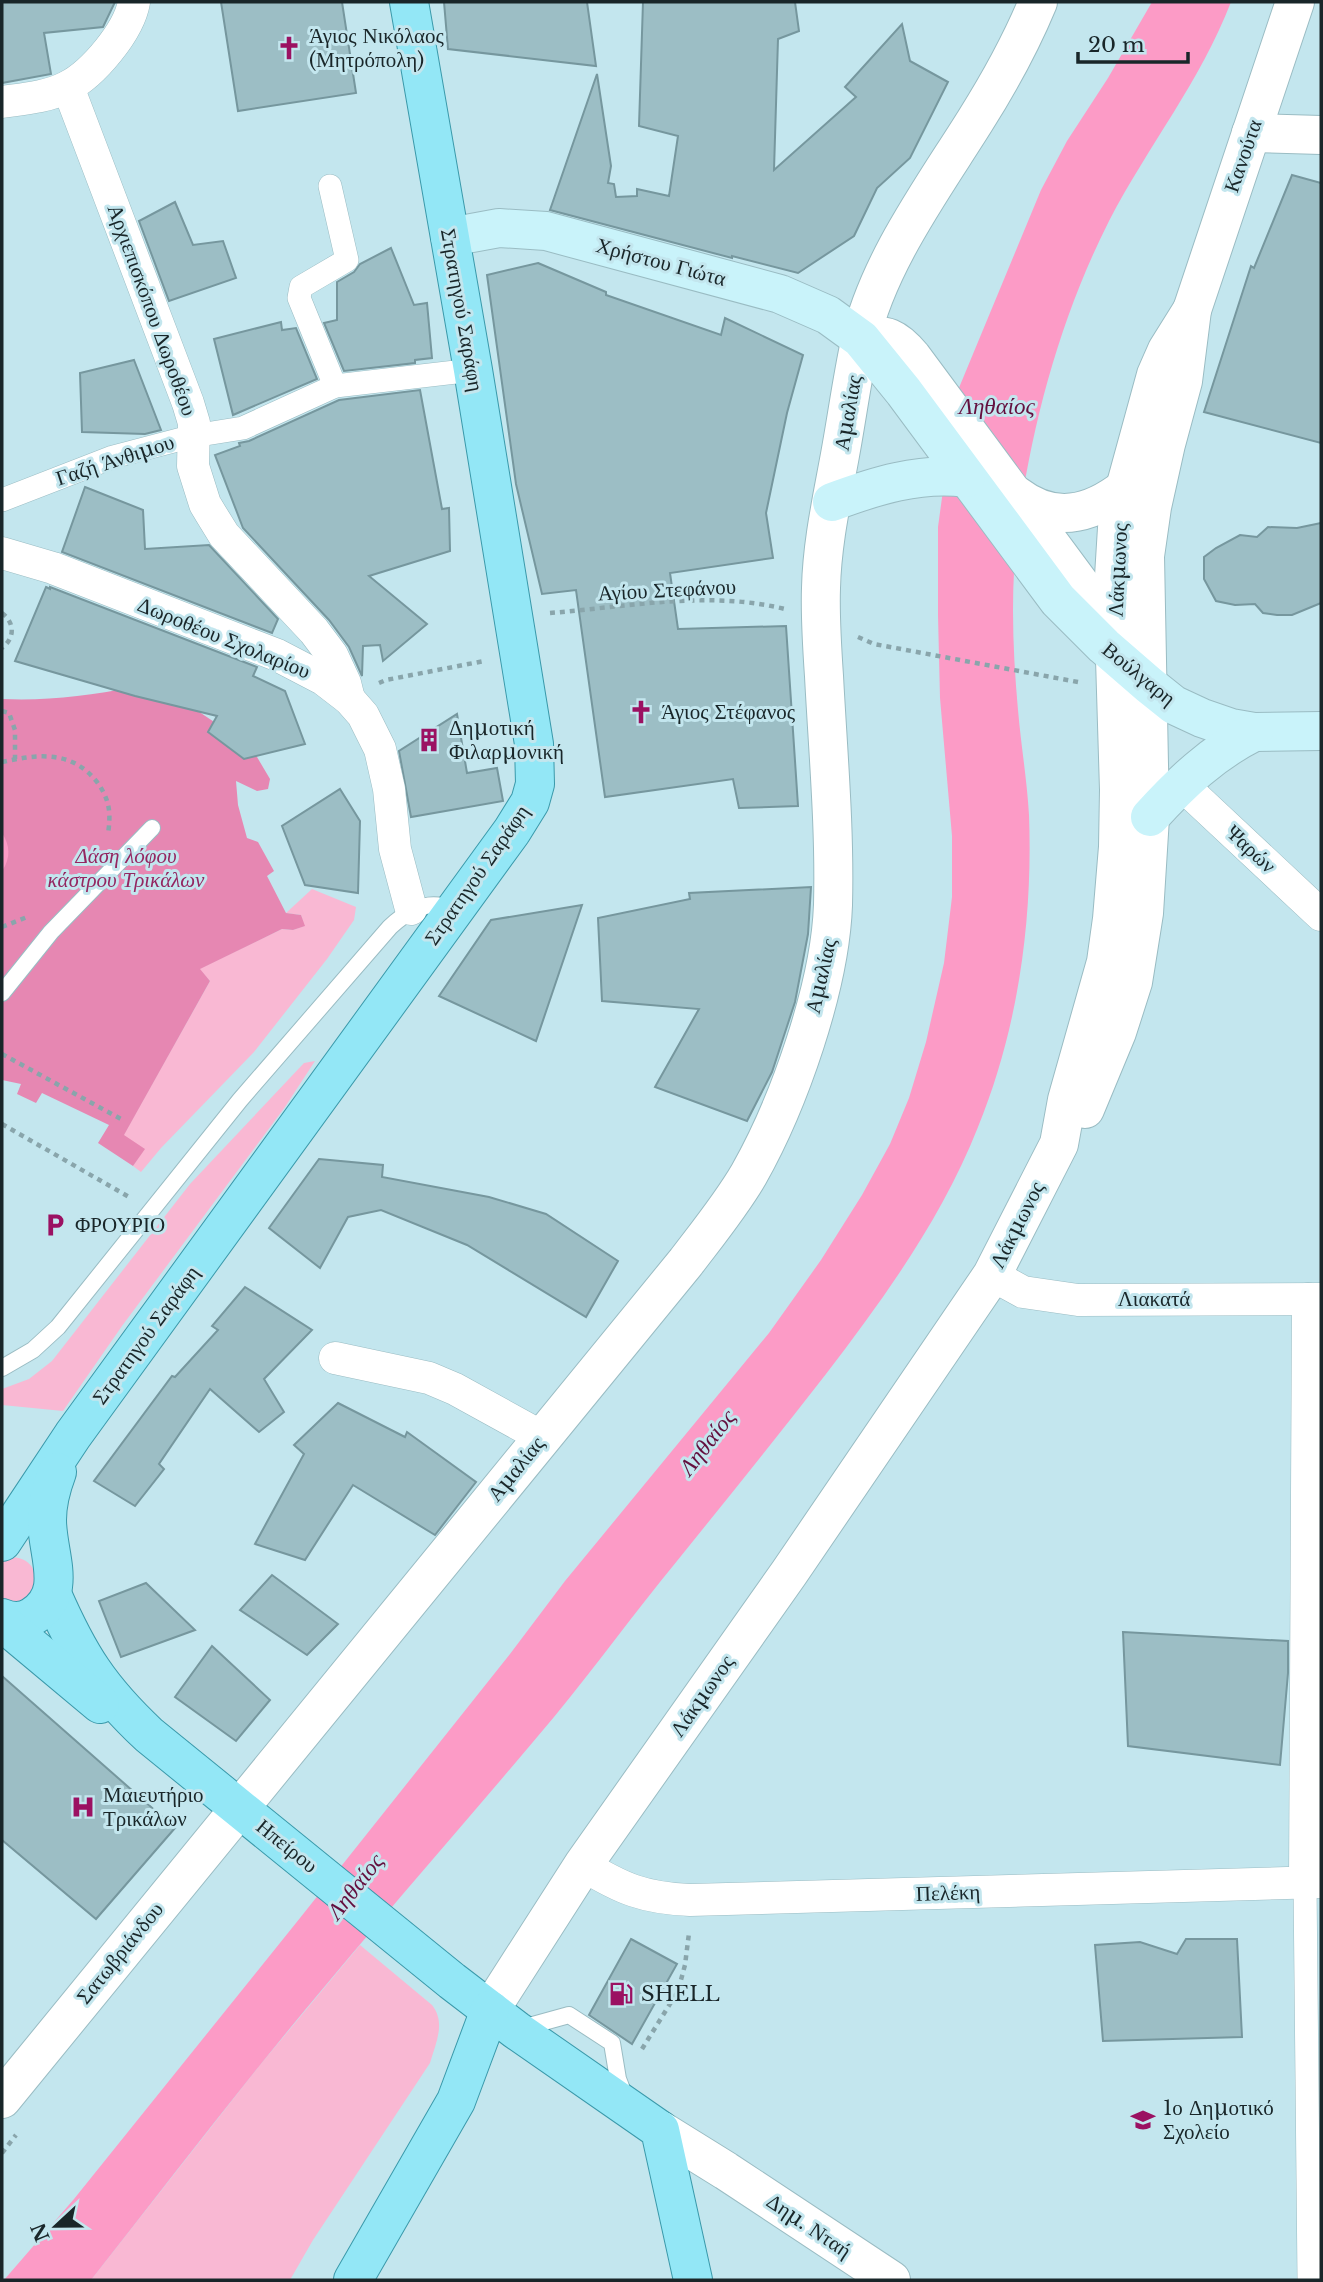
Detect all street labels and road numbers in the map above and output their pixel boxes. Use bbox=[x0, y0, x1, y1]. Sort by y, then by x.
street label: Κανούτα bbox=[1218, 116, 1268, 196]
street label: Αρχιεπισκόπου Δωροθέου bbox=[102, 201, 202, 419]
street label: Στρατηγού Σαράφη bbox=[435, 226, 489, 394]
street label: Χρήστου Γιώτα bbox=[593, 232, 729, 292]
street label: Αμαλίας bbox=[829, 372, 868, 453]
street label: Γαζή Άνθιμου bbox=[53, 429, 177, 491]
street label: Λάκμωνος bbox=[1103, 522, 1133, 618]
street label: Αγίου Στεφάνου bbox=[597, 573, 737, 607]
street label: Δωροθέου Σχολαρίου bbox=[134, 592, 314, 684]
street label: Βούλγαρη bbox=[1097, 637, 1181, 711]
street label: Στρατηγού Σαράφη bbox=[419, 800, 535, 950]
street label: Ψαρών bbox=[1221, 819, 1281, 879]
street label: Αμαλίας bbox=[800, 935, 842, 1016]
street label: Λάκμωνος bbox=[984, 1177, 1050, 1273]
street label: Στρατηγού Σαράφη bbox=[87, 1261, 205, 1409]
street label: Λιακατά bbox=[1118, 1286, 1190, 1312]
street label: Αμαλίας bbox=[482, 1431, 551, 1507]
street label: Λάκμωνος bbox=[664, 1649, 740, 1742]
street label: Ηπείρου bbox=[251, 1813, 323, 1879]
street label: Πελέκη bbox=[915, 1879, 981, 1907]
street label: Σατωβριάνδου bbox=[71, 1897, 169, 2009]
street label: Δημ. Νταή bbox=[762, 2188, 856, 2264]

